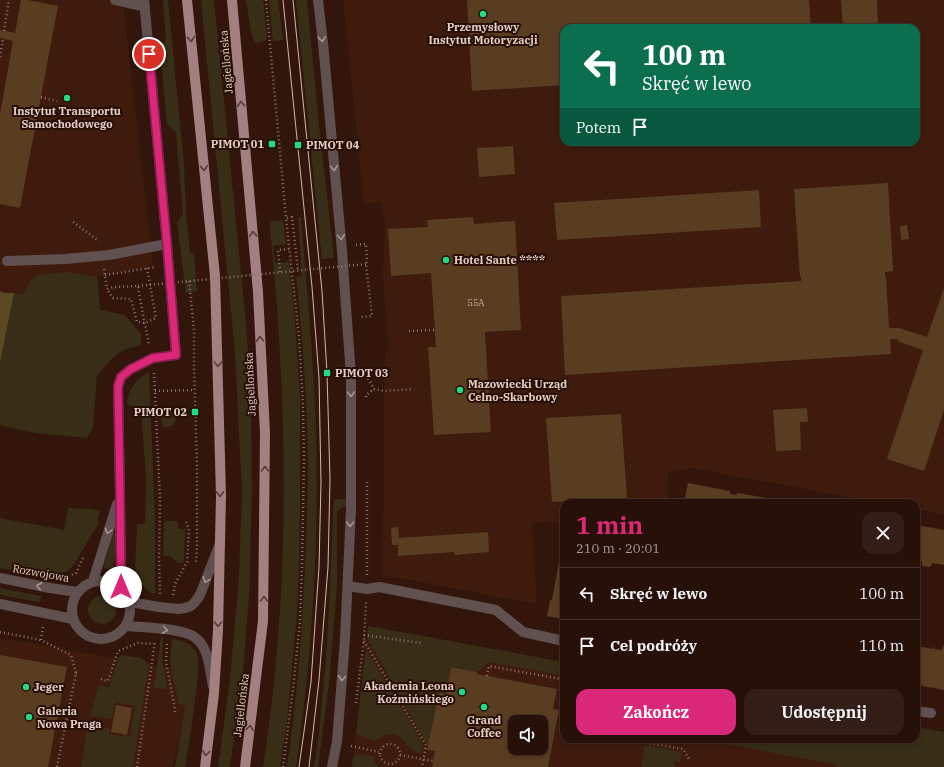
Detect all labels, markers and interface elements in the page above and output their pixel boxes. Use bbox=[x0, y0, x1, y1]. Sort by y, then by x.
marker: Przemysłowy Instytut Motoryzacji bbox=[478, 9, 488, 19]
place label: Przemysłowy Instytut Motoryzacji bbox=[428, 20, 538, 47]
street label: Jagiellońska bbox=[216, 30, 236, 94]
one-way arrow bbox=[186, 36, 195, 42]
one-way arrow bbox=[318, 36, 327, 42]
text: 100 m bbox=[642, 36, 726, 73]
pin bbox=[132, 37, 166, 71]
icon: left bbox=[576, 40, 628, 92]
icon: arrive bbox=[138, 43, 160, 65]
text: Skręć w lewo bbox=[642, 72, 751, 95]
marker: Instytut Transportu Samochodowego bbox=[62, 93, 72, 103]
one-way arrow bbox=[237, 101, 246, 107]
place label: Instytut Transportu Samochodowego bbox=[13, 104, 121, 131]
icon: arrive bbox=[629, 116, 651, 138]
text: Potem bbox=[576, 118, 621, 137]
place label: PIMOT 01 bbox=[211, 137, 264, 151]
place label: PIMOT 04 bbox=[306, 138, 360, 152]
marker: PIMOT 01 bbox=[267, 139, 277, 149]
marker: PIMOT 04 bbox=[293, 140, 303, 150]
one-way arrow bbox=[199, 165, 208, 171]
one-way arrow bbox=[330, 165, 339, 171]
one-way arrow bbox=[248, 231, 257, 237]
one-way arrow bbox=[336, 234, 345, 240]
place label: Hotel Sante **** bbox=[454, 253, 546, 267]
marker: Hotel Sante **** bbox=[441, 255, 451, 265]
house number: 55A bbox=[468, 297, 485, 308]
one-way arrow bbox=[256, 336, 265, 342]
street label: Jagiellońska bbox=[241, 352, 259, 416]
one-way arrow bbox=[213, 361, 222, 367]
place label: PIMOT 03 bbox=[335, 366, 388, 380]
marker: PIMOT 03 bbox=[322, 368, 332, 378]
place label: Mazowiecki Urząd Celno-Skarbowy bbox=[468, 377, 567, 404]
marker: Mazowiecki Urząd Celno-Skarbowy bbox=[455, 385, 465, 395]
one-way arrow bbox=[347, 391, 355, 397]
place label: PIMOT 02 bbox=[134, 405, 187, 419]
marker: PIMOT 02 bbox=[190, 407, 200, 417]
one-way arrow bbox=[261, 466, 269, 472]
one-way arrow bbox=[216, 491, 225, 497]
text: 1 min bbox=[576, 509, 643, 541]
button: close bbox=[862, 512, 904, 554]
one-way arrow bbox=[346, 521, 355, 527]
one-way arrow bbox=[104, 528, 113, 535]
text: 210 m · 20:01 bbox=[576, 540, 660, 557]
street label: Rozwojowa bbox=[11, 561, 71, 585]
position arrow bbox=[100, 566, 142, 608]
one-way arrow bbox=[202, 577, 210, 584]
one-way arrow bbox=[36, 582, 42, 590]
icon: left bbox=[576, 583, 598, 605]
text: Skręć w lewo bbox=[610, 584, 707, 603]
text: 100 m bbox=[859, 584, 904, 603]
one-way arrow bbox=[260, 596, 268, 602]
one-way arrow bbox=[214, 621, 222, 627]
one-way arrow bbox=[162, 625, 168, 634]
icon: arrive bbox=[576, 635, 598, 657]
text: Cel podróży bbox=[610, 636, 697, 655]
text: 110 m bbox=[859, 636, 904, 655]
street label: Jagiellońska bbox=[230, 672, 252, 738]
one-way arrow bbox=[337, 675, 346, 681]
place label: Akademia Leona Koźmińskiego bbox=[364, 679, 454, 706]
place label: Jeger bbox=[34, 680, 64, 694]
marker: Jeger bbox=[21, 682, 31, 692]
marker: Akademia Leona Koźmińskiego bbox=[457, 687, 467, 697]
button: Zakończ bbox=[576, 689, 736, 735]
button: Udostępnij bbox=[744, 689, 904, 735]
marker: Grand Coffee bbox=[479, 702, 489, 712]
place label: Galeria Nowa Praga bbox=[37, 704, 102, 731]
marker: Galeria Nowa Praga bbox=[24, 712, 34, 722]
place label: Grand Coffee bbox=[467, 713, 501, 740]
map controls bbox=[508, 715, 548, 755]
button: sound bbox=[508, 715, 548, 755]
one-way arrow bbox=[245, 725, 254, 731]
one-way arrow bbox=[202, 750, 211, 756]

